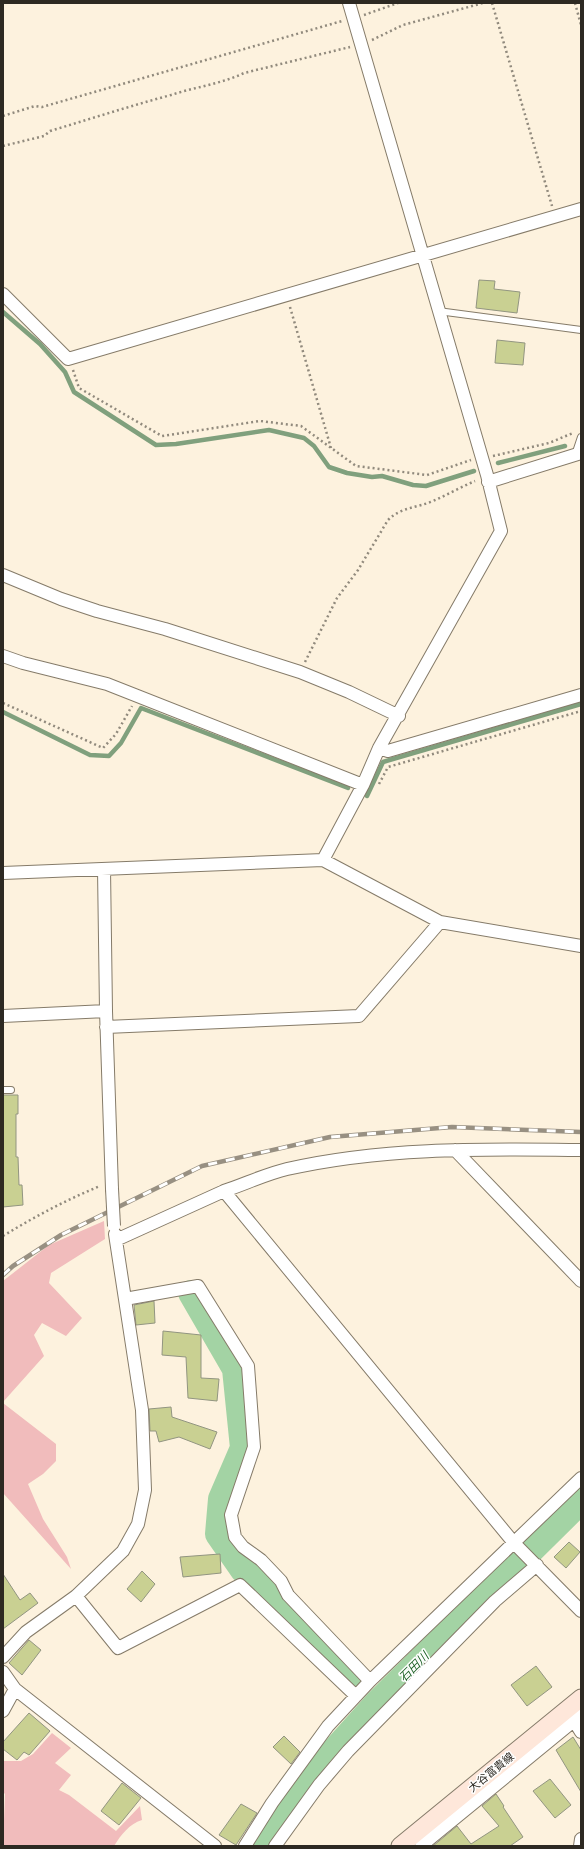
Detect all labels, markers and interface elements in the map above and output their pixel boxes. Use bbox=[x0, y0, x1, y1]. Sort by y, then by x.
water label: 石田川 bbox=[396, 1647, 433, 1685]
street label: 大谷富貴線 bbox=[465, 1749, 516, 1794]

